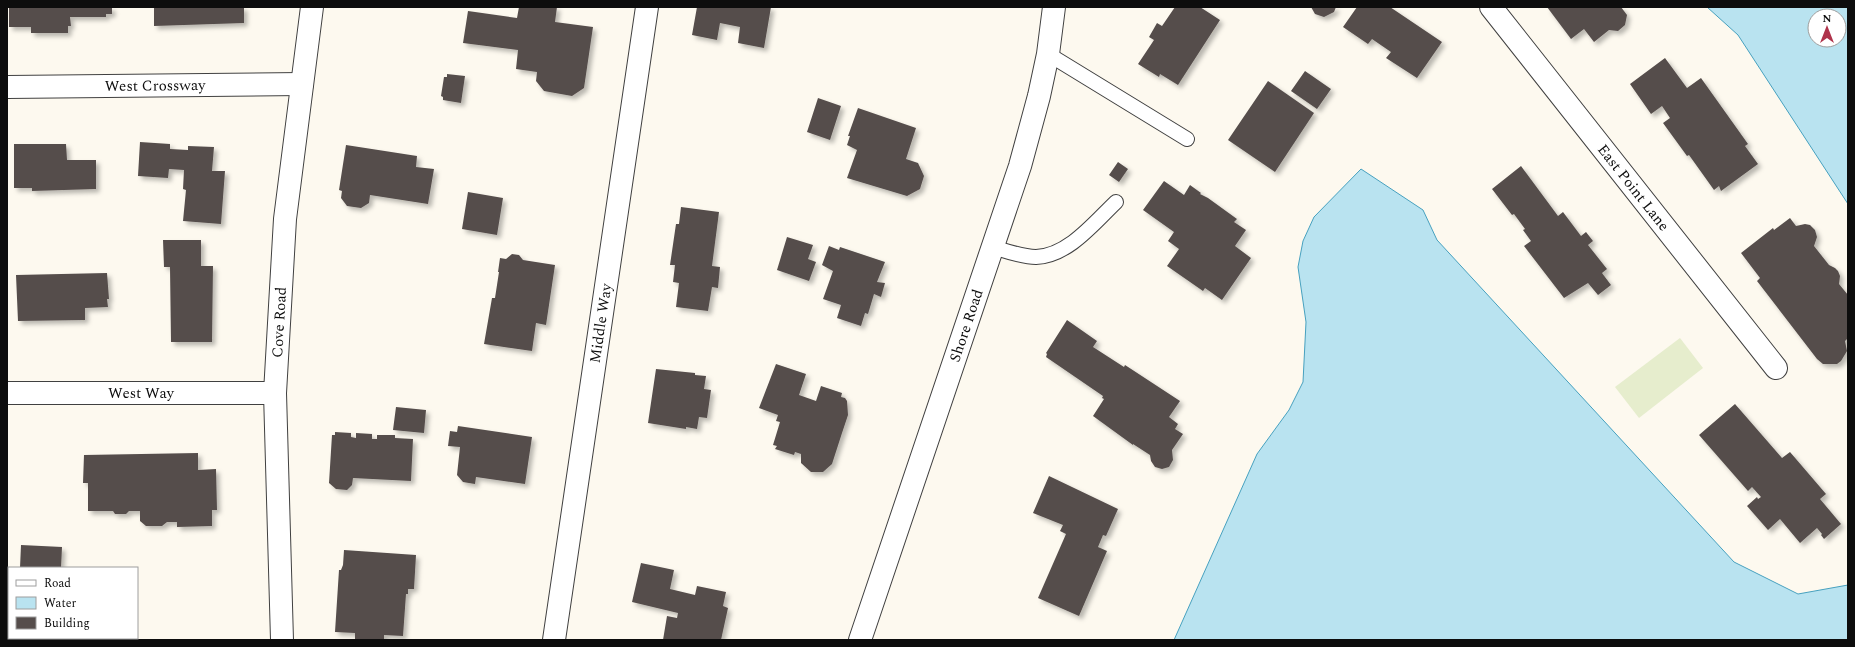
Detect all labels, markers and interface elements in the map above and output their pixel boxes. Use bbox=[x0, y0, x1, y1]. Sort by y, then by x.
north arrow bbox=[1807, 8, 1847, 48]
text: N bbox=[1823, 10, 1832, 27]
street label: West Crossway bbox=[105, 73, 206, 98]
street label: East Point Lane bbox=[1592, 139, 1675, 236]
street label: Middle Way bbox=[583, 281, 618, 365]
street label: Cove Road bbox=[266, 286, 293, 358]
street label: Shore Road bbox=[943, 286, 989, 365]
street label: West Way bbox=[108, 382, 175, 405]
legend bbox=[8, 567, 138, 639]
text: Road bbox=[44, 574, 71, 593]
text: Water bbox=[44, 594, 76, 613]
text: Building bbox=[44, 614, 90, 633]

